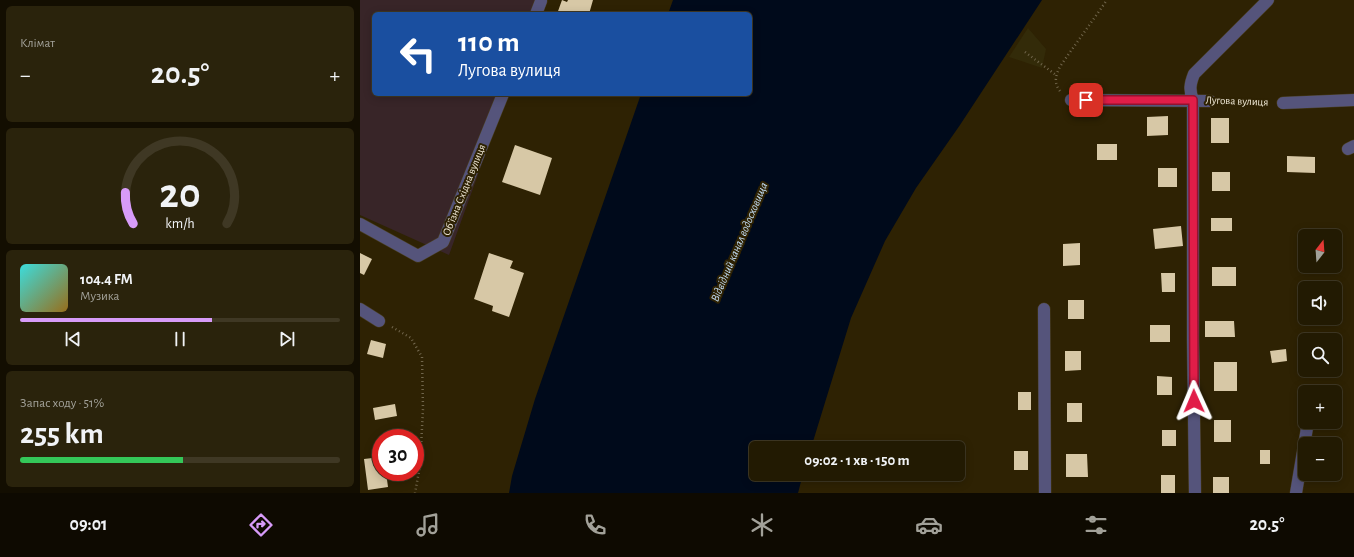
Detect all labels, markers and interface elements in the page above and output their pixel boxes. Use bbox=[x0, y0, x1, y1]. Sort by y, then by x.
icon: left bbox=[392, 28, 444, 80]
text: 110 m bbox=[458, 29, 520, 57]
text: Клімат bbox=[20, 37, 55, 50]
text: 20.5° bbox=[151, 59, 209, 89]
text: Лугова вулиця bbox=[458, 62, 561, 80]
text: − bbox=[20, 64, 31, 86]
text: + bbox=[329, 64, 340, 86]
pin bbox=[1069, 83, 1103, 117]
icon: arrive bbox=[1075, 89, 1097, 111]
street label: Лугова вулиця bbox=[1205, 94, 1269, 108]
street label: Обʼїзна Східна вулиця bbox=[441, 143, 487, 237]
text: 20 bbox=[159, 173, 201, 214]
water label: Відвідний канал водосховища bbox=[708, 181, 771, 304]
text: km/h bbox=[165, 216, 195, 230]
north arrow bbox=[1298, 229, 1342, 273]
map controls bbox=[1298, 229, 1342, 481]
text: 104.4 FM bbox=[80, 272, 133, 287]
button: sound bbox=[1298, 281, 1342, 325]
text: Музика bbox=[80, 290, 119, 303]
icon: previous bbox=[62, 328, 84, 350]
icon: pause bbox=[169, 328, 191, 350]
icon: next bbox=[276, 328, 298, 350]
button: search bbox=[1298, 333, 1342, 377]
position arrow bbox=[1173, 380, 1215, 422]
button: + bbox=[1298, 385, 1342, 429]
text: Запас ходу · 51% bbox=[20, 397, 104, 410]
text: 255 km bbox=[20, 419, 104, 449]
speed limit sign: 30 bbox=[372, 429, 424, 481]
button: − bbox=[1298, 437, 1342, 481]
text: 09:02 · 1 хв · 150 m bbox=[804, 453, 910, 468]
icon: directions bbox=[247, 511, 275, 539]
icon: music bbox=[414, 511, 442, 539]
icon: phone bbox=[581, 511, 609, 539]
icon: climate bbox=[748, 511, 776, 539]
icon: car bbox=[915, 511, 943, 539]
icon: filters bbox=[1082, 511, 1110, 539]
text: 09:01 bbox=[70, 516, 108, 534]
text: 20.5° bbox=[1249, 516, 1284, 534]

